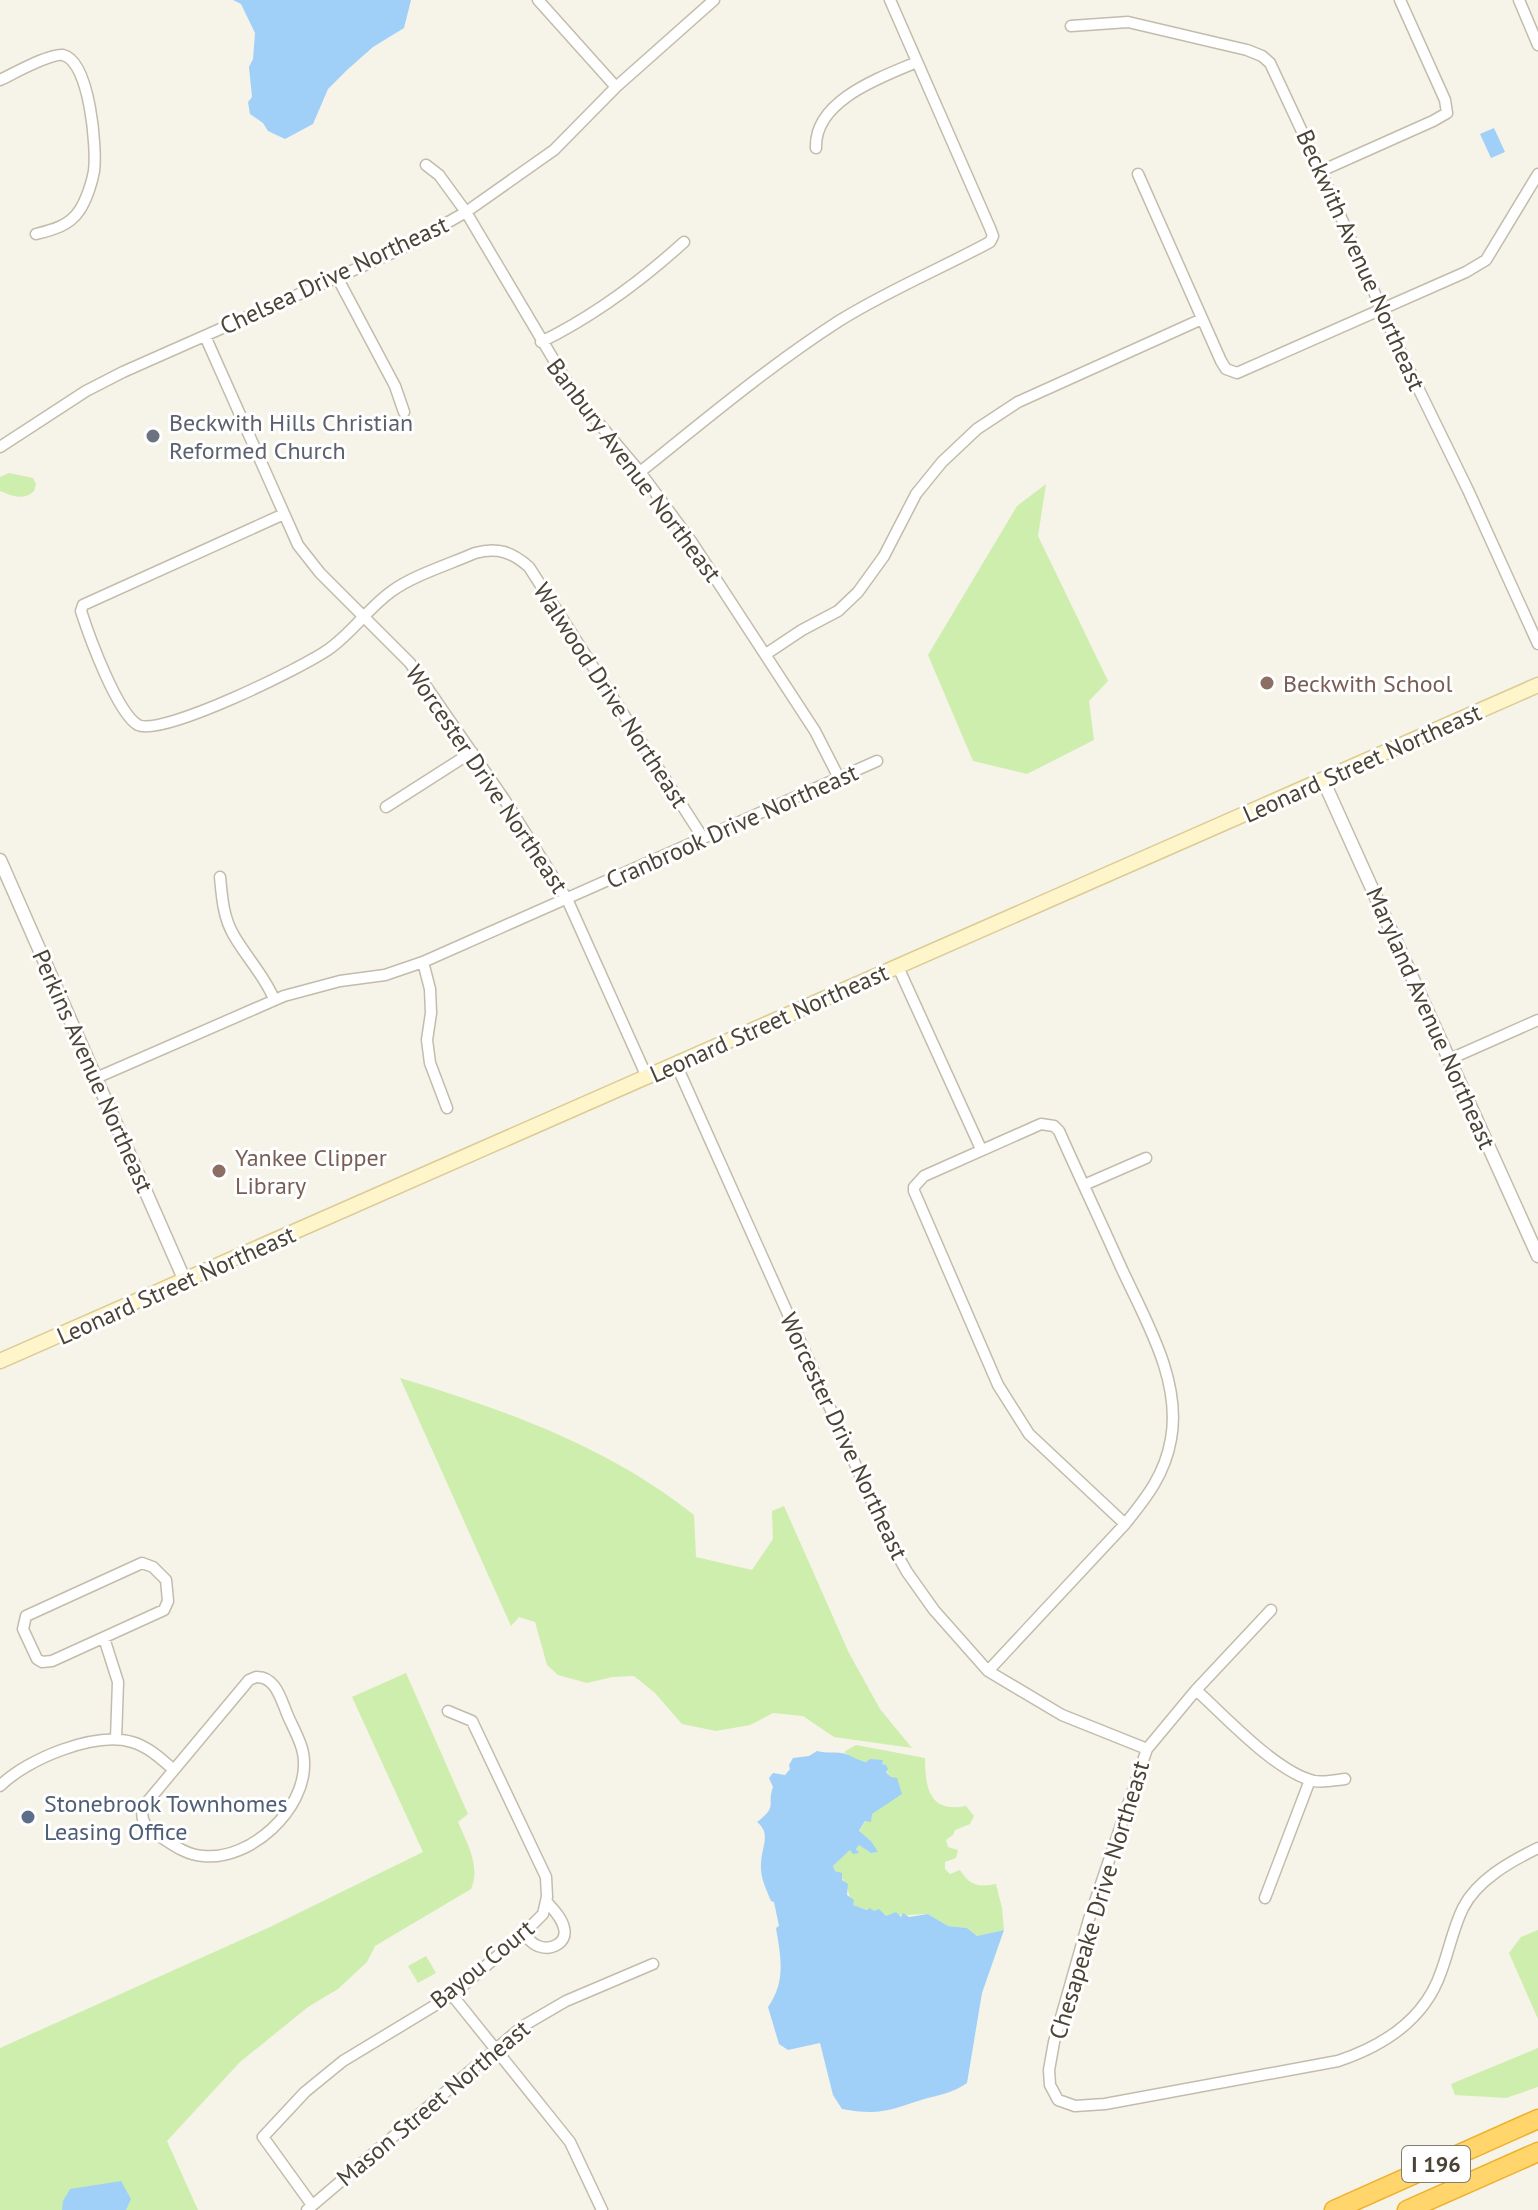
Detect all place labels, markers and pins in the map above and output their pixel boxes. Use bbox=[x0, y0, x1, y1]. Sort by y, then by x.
place label: Beckwith Hills Christian Reformed Church bbox=[169, 407, 413, 466]
marker: Beckwith Hills Christian Reformed Church bbox=[144, 427, 162, 445]
place label: Beckwith School bbox=[1283, 668, 1452, 699]
marker: Beckwith School bbox=[1258, 674, 1276, 692]
place label: Yankee Clipper Library bbox=[235, 1142, 387, 1201]
marker: Yankee Clipper Library bbox=[210, 1162, 228, 1180]
place label: Stonebrook Townhomes Leasing Office bbox=[44, 1788, 287, 1847]
marker: Stonebrook Townhomes Leasing Office bbox=[19, 1808, 37, 1826]

